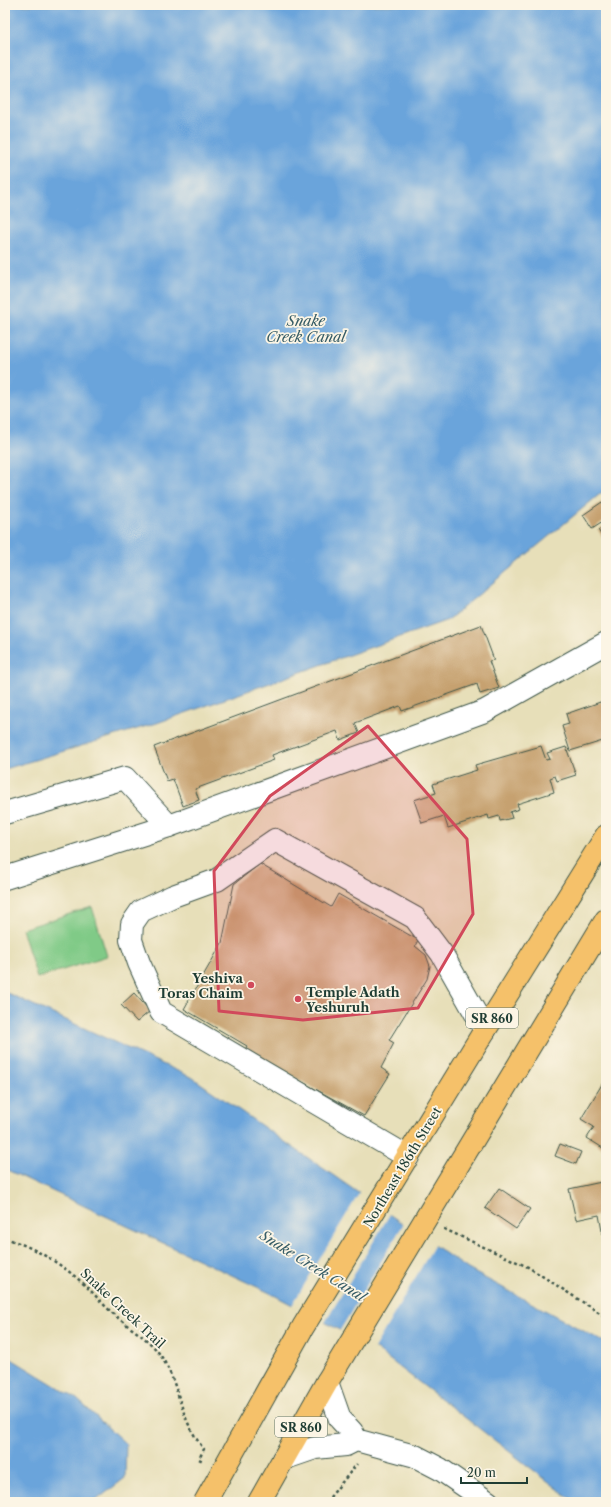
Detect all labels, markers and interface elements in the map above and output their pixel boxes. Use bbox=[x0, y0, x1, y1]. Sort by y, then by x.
water label: Snake Creek Canal bbox=[266, 312, 347, 346]
place label: Yeshiva Toras Chaim bbox=[158, 970, 243, 1001]
marker: Yeshiva Toras Chaim bbox=[246, 980, 256, 990]
place label: Temple Adath Yeshuruh bbox=[305, 984, 400, 1015]
marker: Temple Adath Yeshuruh bbox=[293, 994, 303, 1004]
road number: SR 860 bbox=[466, 1008, 518, 1028]
street label: Northeast 186th Street bbox=[360, 1103, 445, 1230]
water label: Snake Creek Canal bbox=[256, 1226, 371, 1307]
street label: Snake Creek Trail bbox=[77, 1265, 169, 1351]
road number: SR 860 bbox=[275, 1417, 327, 1437]
scale bar bbox=[461, 1459, 527, 1485]
text: 20 m bbox=[467, 1465, 496, 1480]

